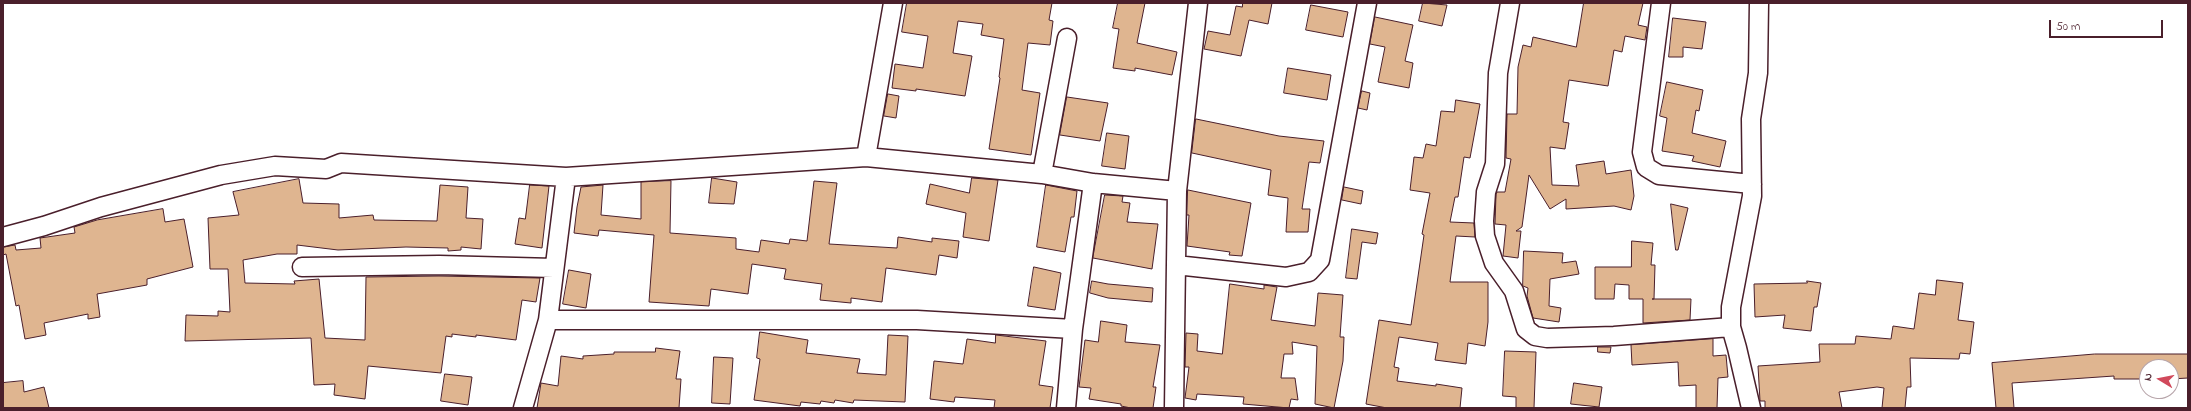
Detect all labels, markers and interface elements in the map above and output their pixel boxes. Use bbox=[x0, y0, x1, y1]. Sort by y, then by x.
scale bar bbox=[2051, 12, 2165, 38]
text: 50 m bbox=[2056, 18, 2080, 36]
north arrow bbox=[2139, 359, 2179, 399]
text: N bbox=[2140, 372, 2157, 382]

